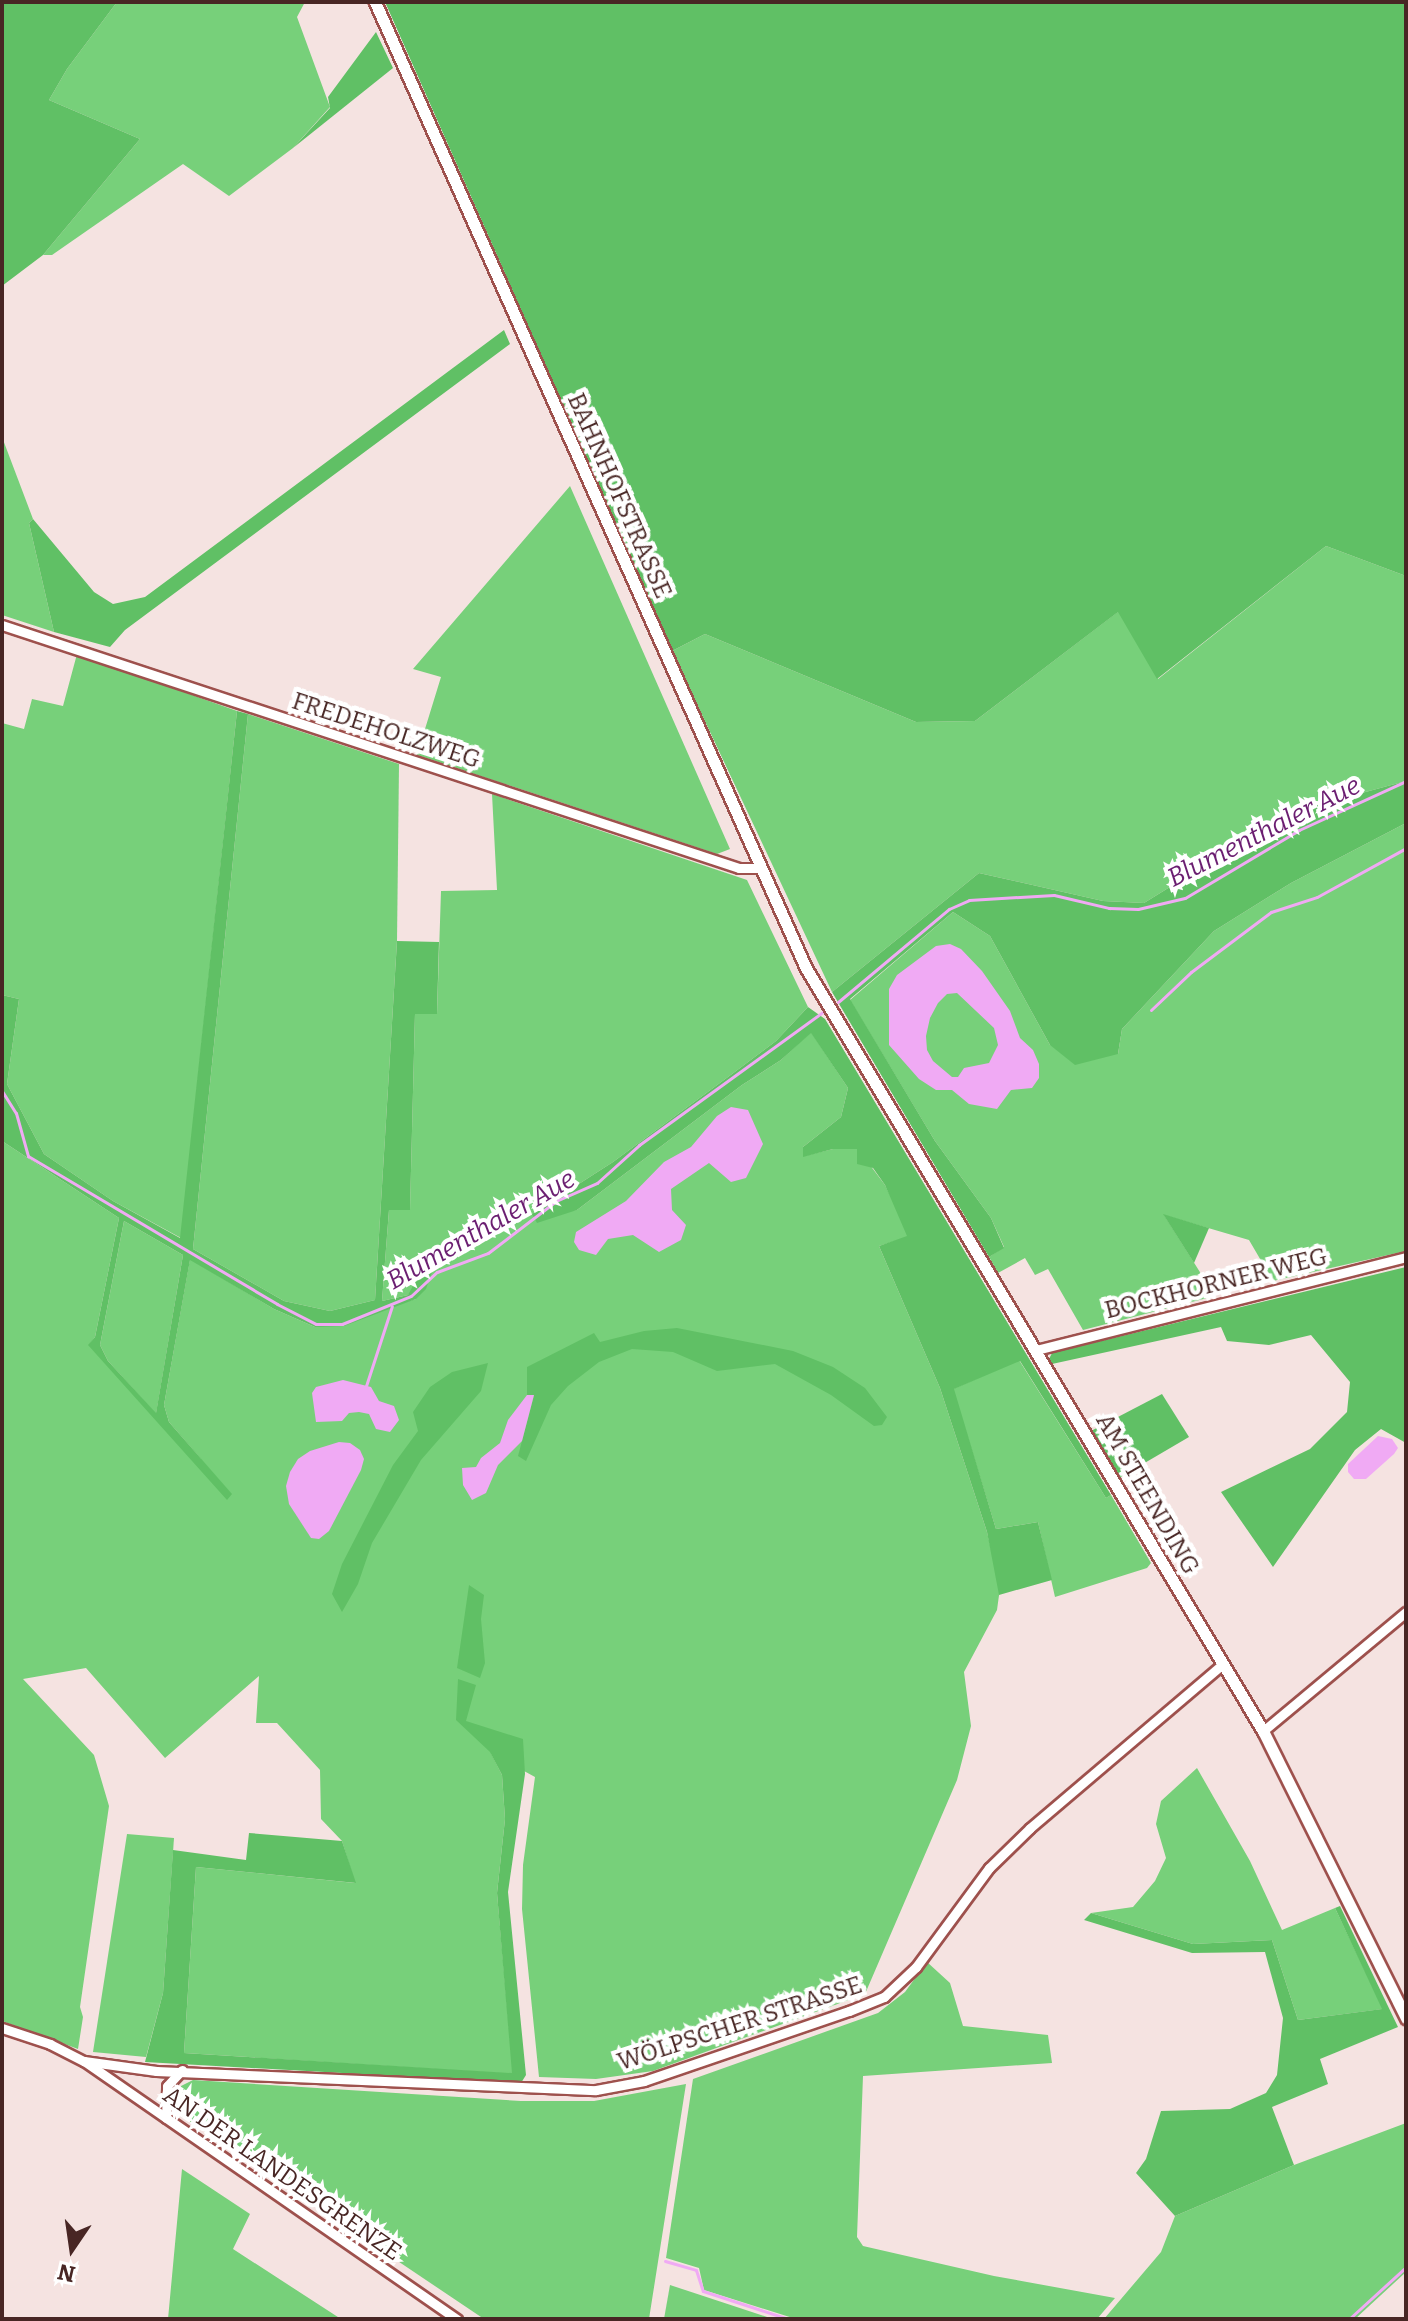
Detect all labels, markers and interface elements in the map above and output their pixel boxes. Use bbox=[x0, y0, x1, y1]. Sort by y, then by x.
street label: BAHNHOFSTRASSE bbox=[561, 389, 677, 603]
street label: FREDEHOLZWEG bbox=[288, 687, 484, 775]
water label: Blumenthaler Aue bbox=[1162, 770, 1366, 894]
water label: Blumenthaler Aue bbox=[381, 1163, 581, 1297]
street label: BOCKHORNER WEG bbox=[1102, 1242, 1330, 1326]
street label: AM STEENDING bbox=[1089, 1408, 1205, 1580]
street label: WÖLPSCHER STRASSE bbox=[614, 1971, 866, 2077]
street label: AN DER LANDESGRENZE bbox=[157, 2081, 407, 2267]
north arrow bbox=[32, 2209, 112, 2289]
text: N bbox=[55, 2258, 78, 2288]

